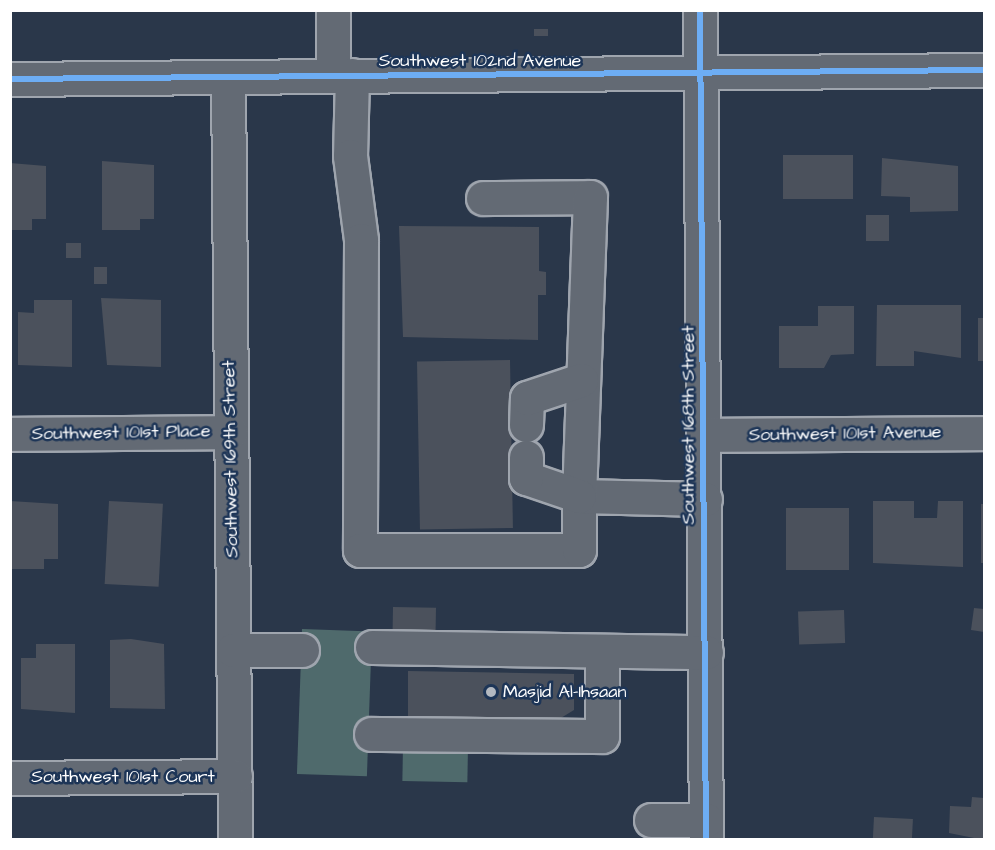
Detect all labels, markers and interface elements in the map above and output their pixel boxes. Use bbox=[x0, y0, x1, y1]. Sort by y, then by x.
street label: Southwest 102nd Avenue bbox=[379, 50, 581, 72]
street label: Southwest 168th Street bbox=[678, 325, 700, 525]
street label: Southwest 169th Street bbox=[218, 360, 244, 558]
street label: Southwest 101st Place bbox=[31, 421, 211, 445]
street label: Southwest 101st Avenue bbox=[748, 422, 942, 446]
place label: Masjid Al-Ihsaan bbox=[503, 681, 626, 703]
marker: Masjid Al-Ihsaan bbox=[484, 685, 498, 699]
street label: Southwest 101st Court bbox=[31, 766, 215, 788]

